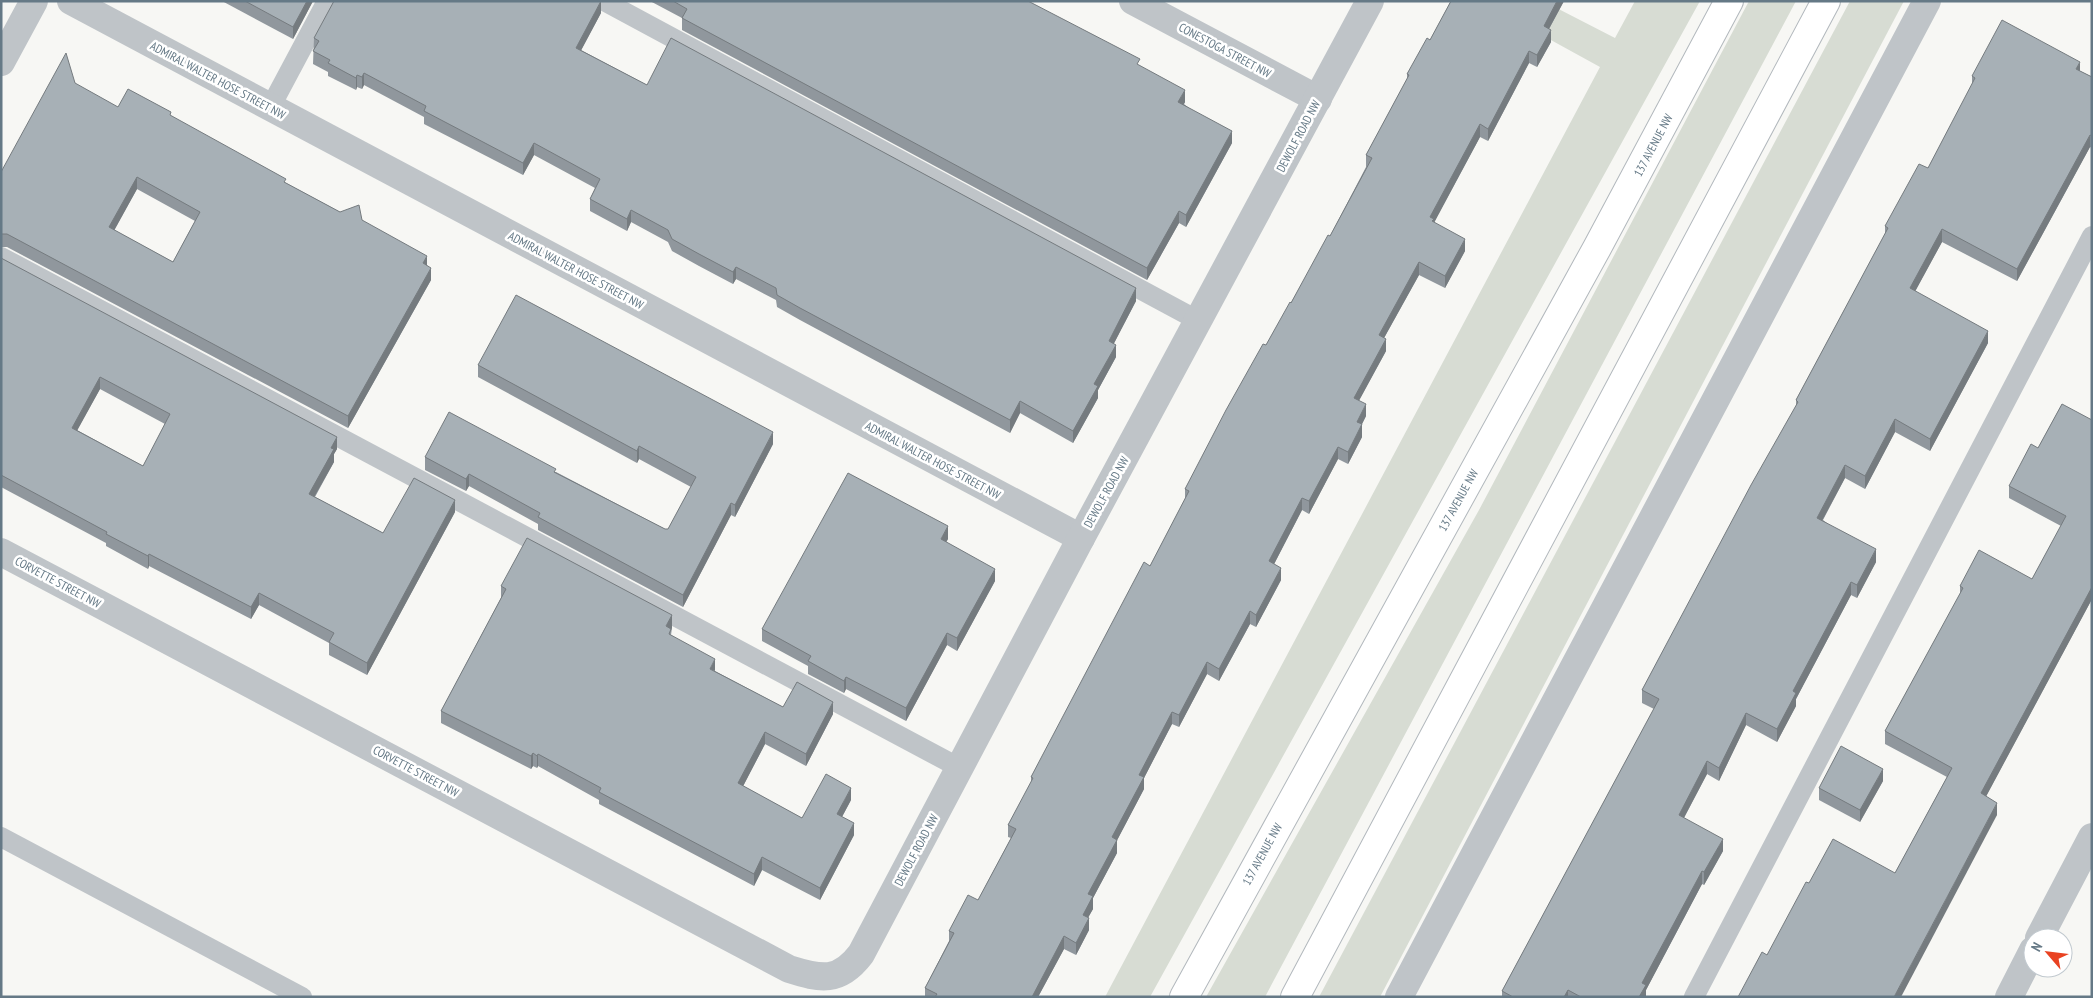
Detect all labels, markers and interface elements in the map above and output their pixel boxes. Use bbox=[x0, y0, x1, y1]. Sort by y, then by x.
street label: CONESTOGA STREET NW bbox=[1176, 19, 1274, 81]
street label: ADMIRAL WALTER HOSE STREET NW bbox=[148, 38, 288, 122]
street label: DEWOLF ROAD NW bbox=[1273, 98, 1323, 174]
street label: 137 AVENUE NW bbox=[1630, 111, 1676, 179]
street label: ADMIRAL WALTER HOSE STREET NW bbox=[506, 228, 646, 312]
street label: ADMIRAL WALTER HOSE STREET NW bbox=[863, 418, 1003, 502]
street label: DEWOLF ROAD NW bbox=[1080, 454, 1132, 530]
street label: 137 AVENUE NW bbox=[1435, 466, 1481, 534]
street label: CORVETTE STREET NW bbox=[13, 553, 103, 611]
street label: CORVETTE STREET NW bbox=[371, 742, 461, 800]
street label: DEWOLF ROAD NW bbox=[891, 812, 941, 888]
street label: 137 AVENUE NW bbox=[1239, 820, 1285, 888]
north arrow bbox=[2023, 928, 2073, 978]
text: N bbox=[2027, 939, 2046, 954]

